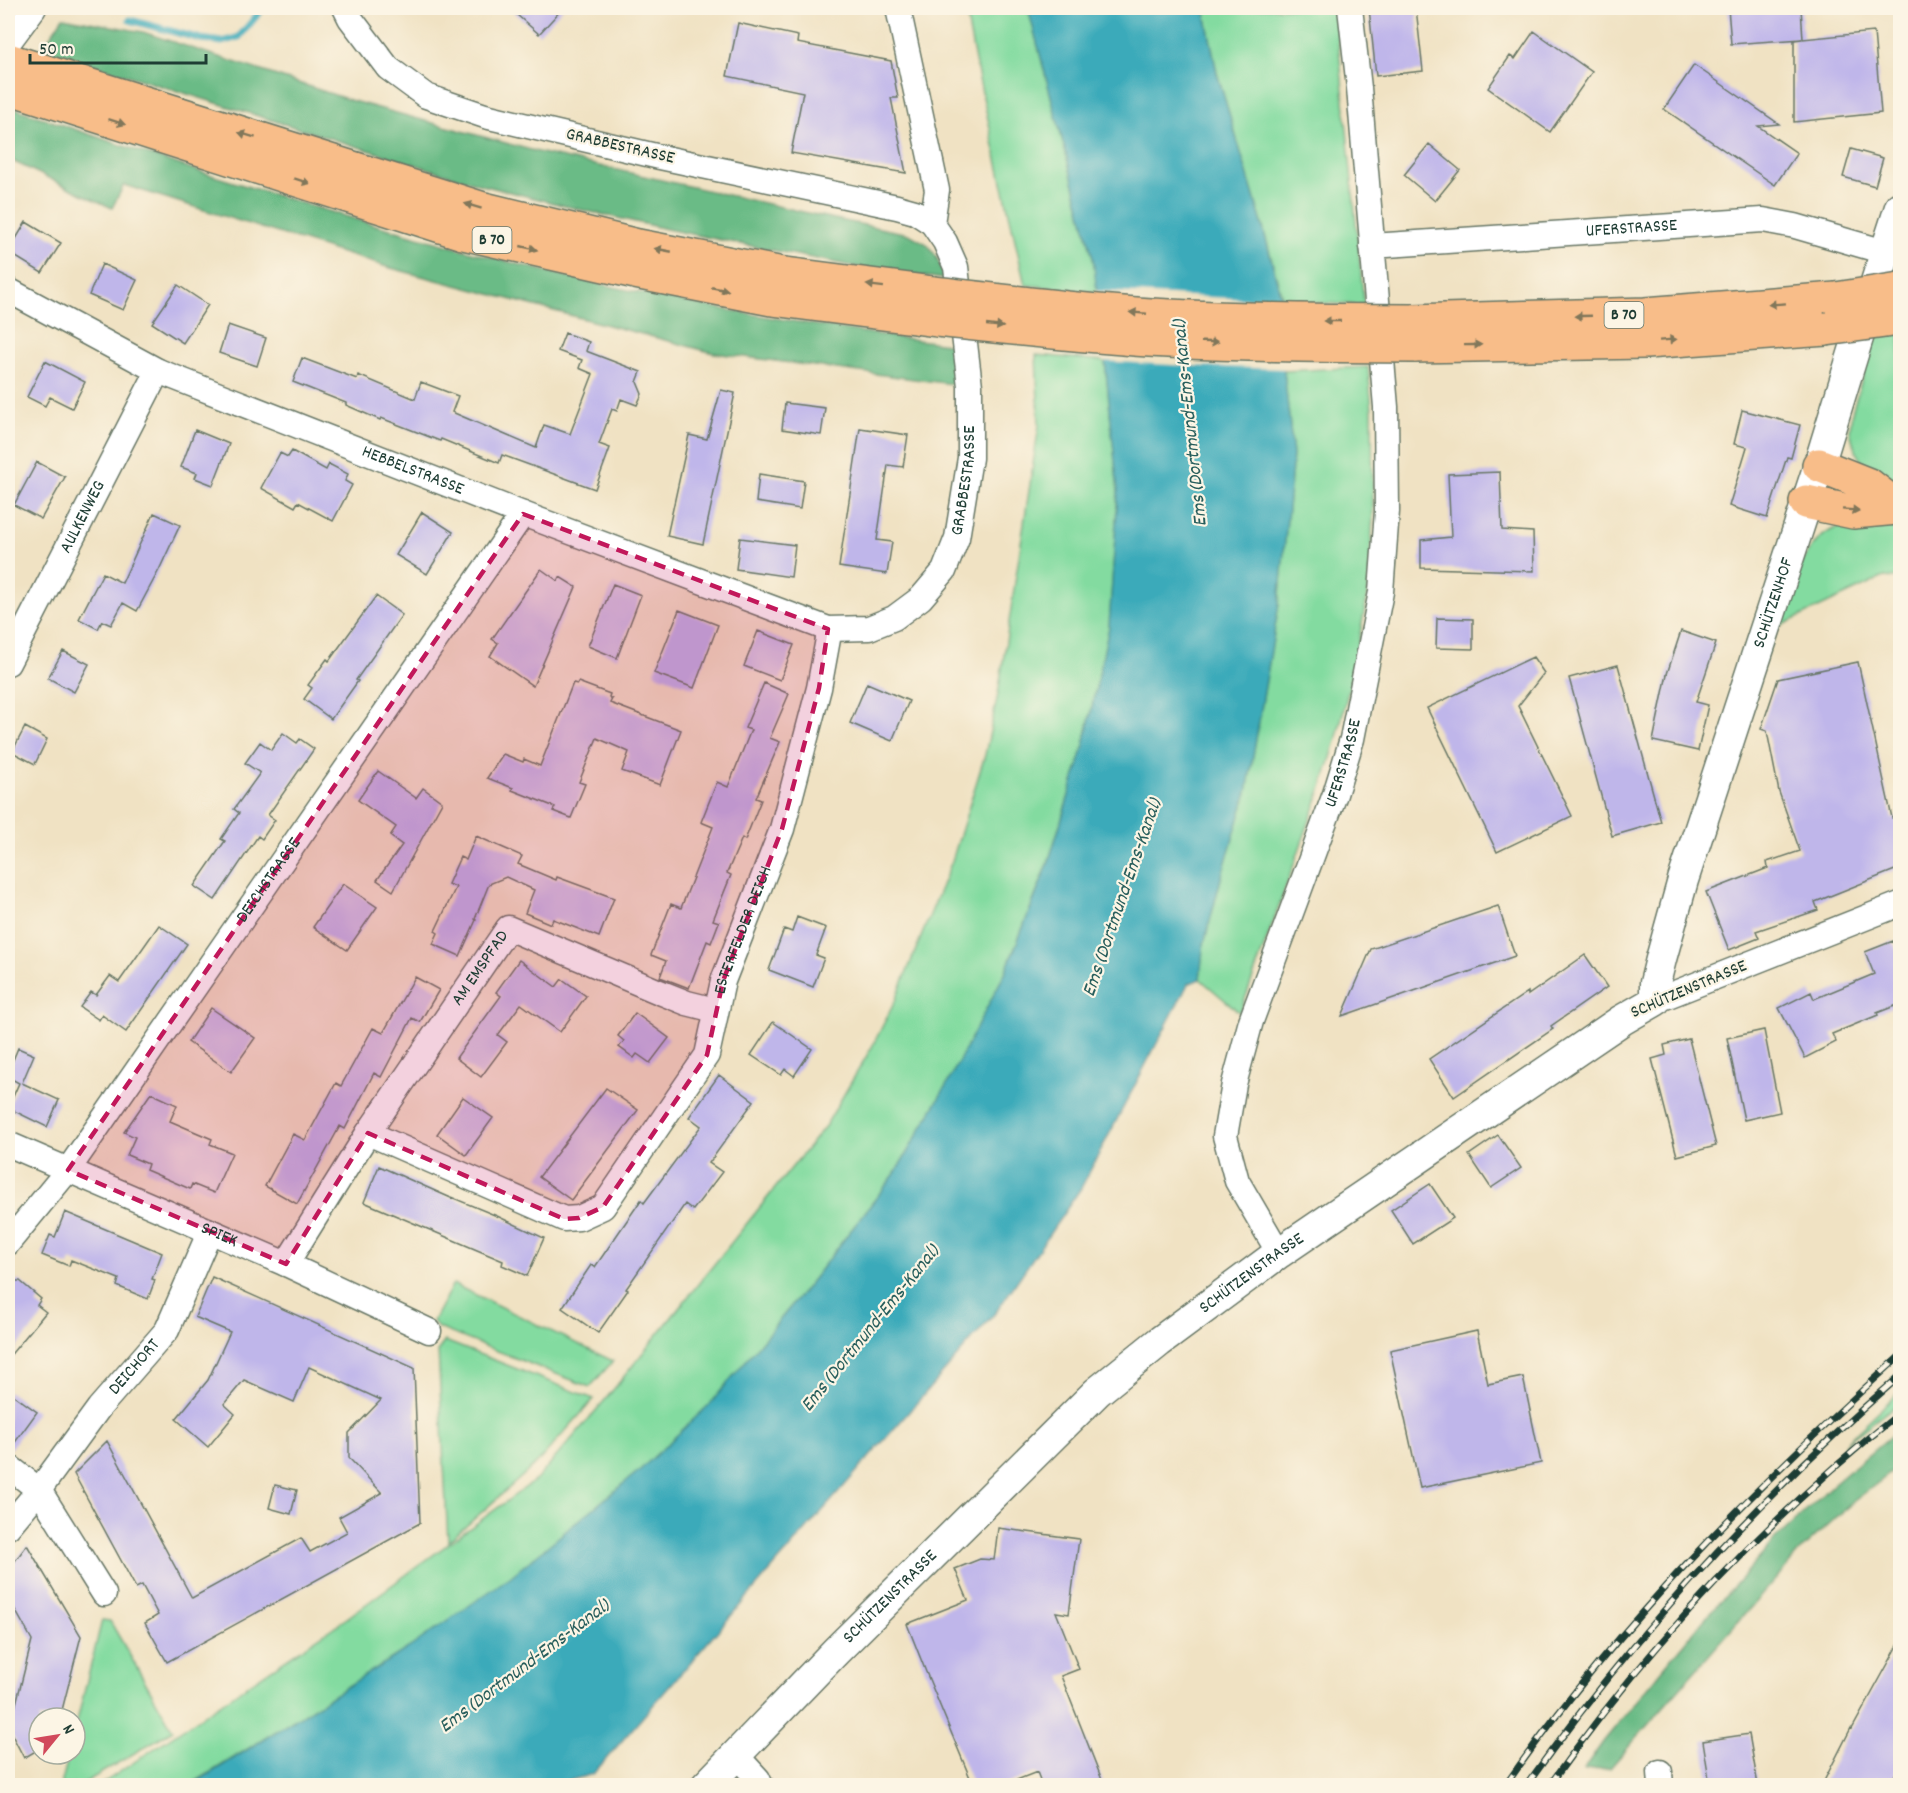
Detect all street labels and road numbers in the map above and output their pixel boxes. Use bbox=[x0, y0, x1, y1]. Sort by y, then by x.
street label: GRABBESTRASSE bbox=[563, 122, 677, 172]
street label: UFERSTRASSE bbox=[1585, 213, 1678, 244]
road number: B 70 bbox=[472, 227, 512, 253]
road number: B 70 bbox=[1604, 302, 1644, 328]
street label: GRABBESTRASSE bbox=[945, 426, 983, 537]
street label: HEBBELSTRASSE bbox=[358, 439, 467, 502]
street label: AULKENWEG bbox=[54, 476, 112, 558]
street label: SCHÜTZENHOF bbox=[1747, 555, 1800, 652]
street label: UFERSTRASSE bbox=[1318, 717, 1368, 811]
street label: DEICHSTRASSE bbox=[230, 833, 307, 928]
street label: ESTERFELDER DEICH bbox=[708, 862, 779, 996]
street label: AM EMSPFAD bbox=[446, 926, 515, 1011]
street label: SCHÜTZENSTRASSE bbox=[1627, 954, 1751, 1026]
street label: SPIEK bbox=[197, 1216, 242, 1254]
street label: SCHÜTZENSTRASSE bbox=[1194, 1227, 1309, 1320]
street label: DEICHORT bbox=[103, 1334, 166, 1401]
street label: SCHÜTZENSTRASSE bbox=[837, 1544, 943, 1650]

